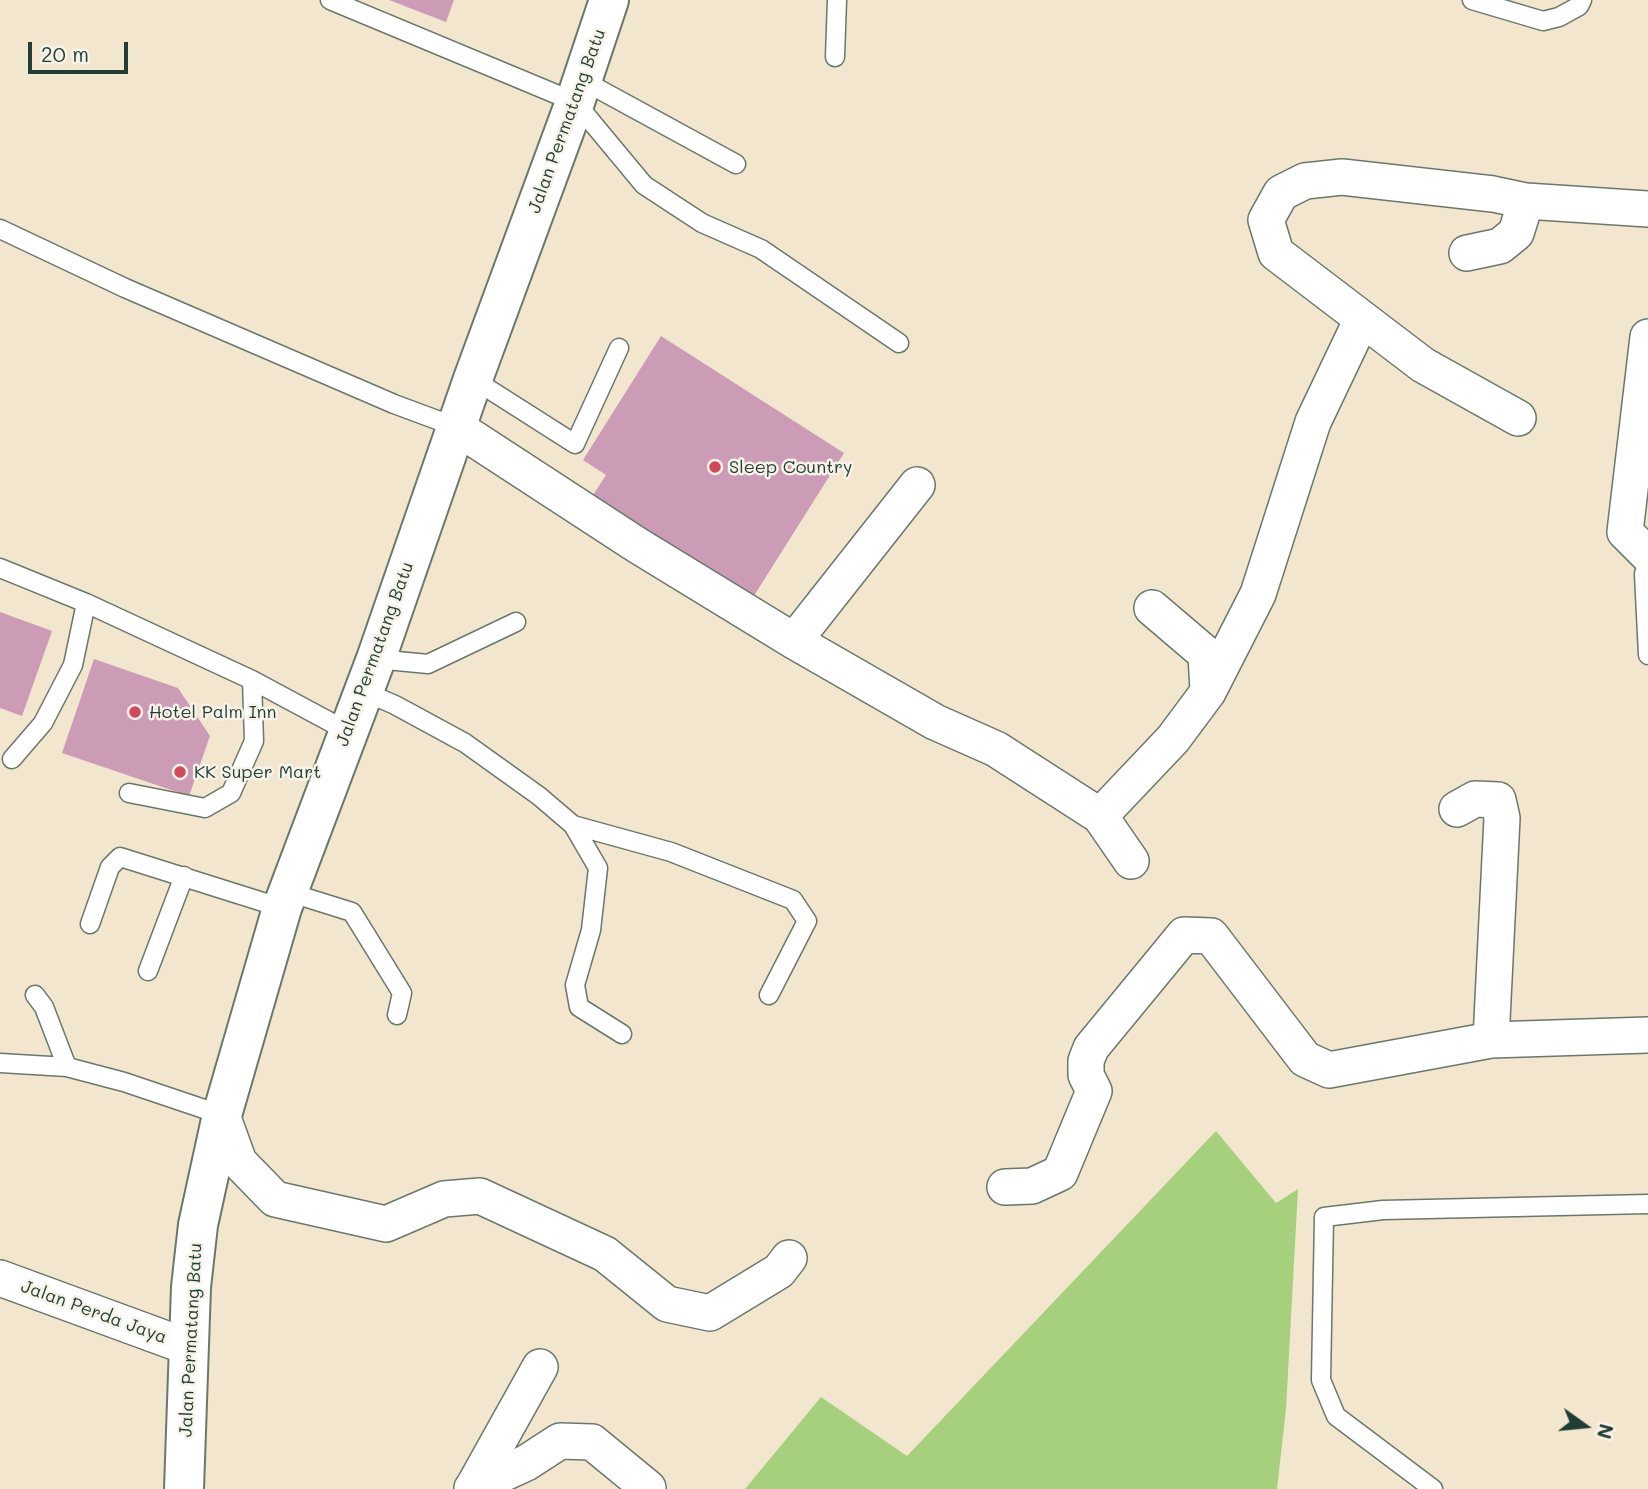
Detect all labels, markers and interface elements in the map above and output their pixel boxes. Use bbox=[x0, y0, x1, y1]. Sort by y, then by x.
street label: Jalan Permatang Batu bbox=[524, 26, 610, 216]
scale bar bbox=[32, 28, 131, 72]
text: 20 m bbox=[41, 40, 89, 67]
place label: Sleep Country bbox=[729, 456, 852, 478]
marker: Sleep Country bbox=[707, 459, 723, 475]
street label: Jalan Permatang Batu bbox=[332, 559, 418, 749]
place label: Hotel Palm Inn bbox=[149, 701, 277, 723]
marker: Hotel Palm Inn bbox=[127, 704, 143, 720]
place label: KK Super Mart bbox=[194, 761, 321, 783]
marker: KK Super Mart bbox=[172, 764, 188, 780]
street label: Jalan Permatang Batu bbox=[175, 1242, 207, 1438]
street label: Jalan Perda Jaya bbox=[18, 1276, 170, 1348]
north arrow bbox=[1550, 1391, 1620, 1461]
text: N bbox=[1592, 1421, 1620, 1442]

